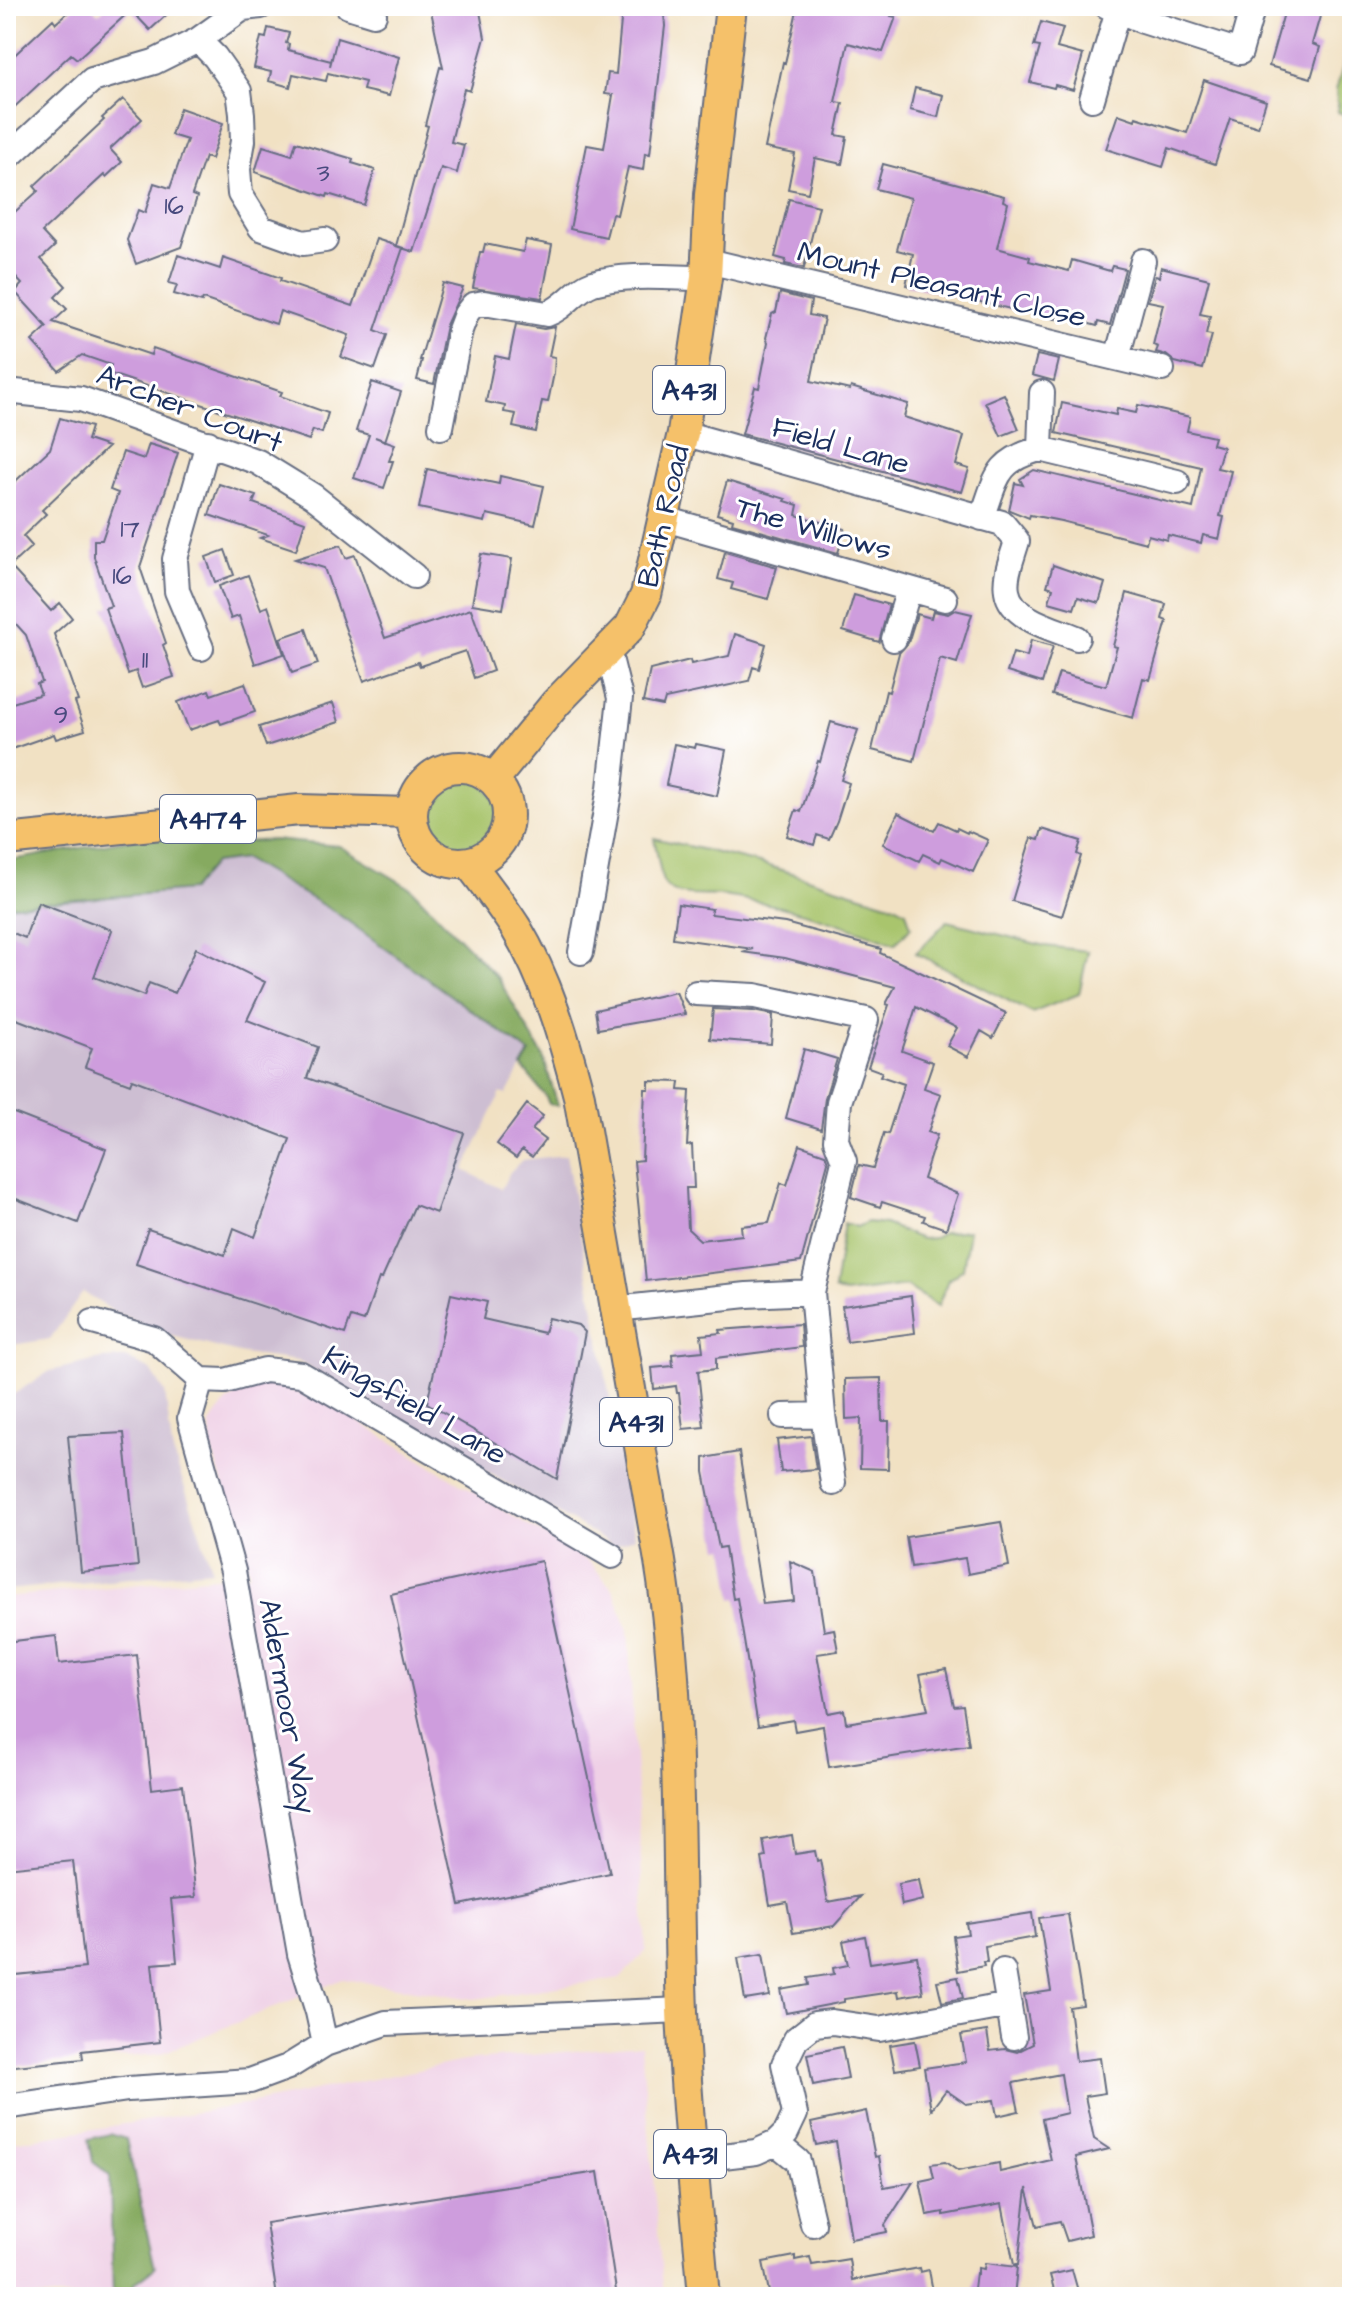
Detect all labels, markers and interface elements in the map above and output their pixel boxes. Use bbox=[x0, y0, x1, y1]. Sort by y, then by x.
house number: 3 bbox=[316, 155, 330, 191]
house number: 16 bbox=[164, 188, 184, 224]
street label: Mount Pleasant Close bbox=[793, 231, 1090, 339]
street label: Archer Court bbox=[90, 354, 289, 464]
road number: A431 bbox=[653, 366, 725, 414]
street label: Field Lane bbox=[767, 406, 914, 486]
street label: Bath Road bbox=[627, 441, 701, 591]
street label: The Willows bbox=[731, 487, 896, 571]
house number: 17 bbox=[120, 511, 140, 547]
house number: 16 bbox=[112, 558, 132, 594]
house number: 11 bbox=[142, 642, 148, 678]
house number: 9 bbox=[54, 697, 68, 733]
road number: A4174 bbox=[160, 795, 256, 843]
street label: Kingsfield Lane bbox=[314, 1336, 514, 1476]
road number: A431 bbox=[600, 1398, 672, 1446]
street label: Aldermoor Way bbox=[246, 1595, 327, 1817]
road number: A431 bbox=[654, 2130, 726, 2178]

